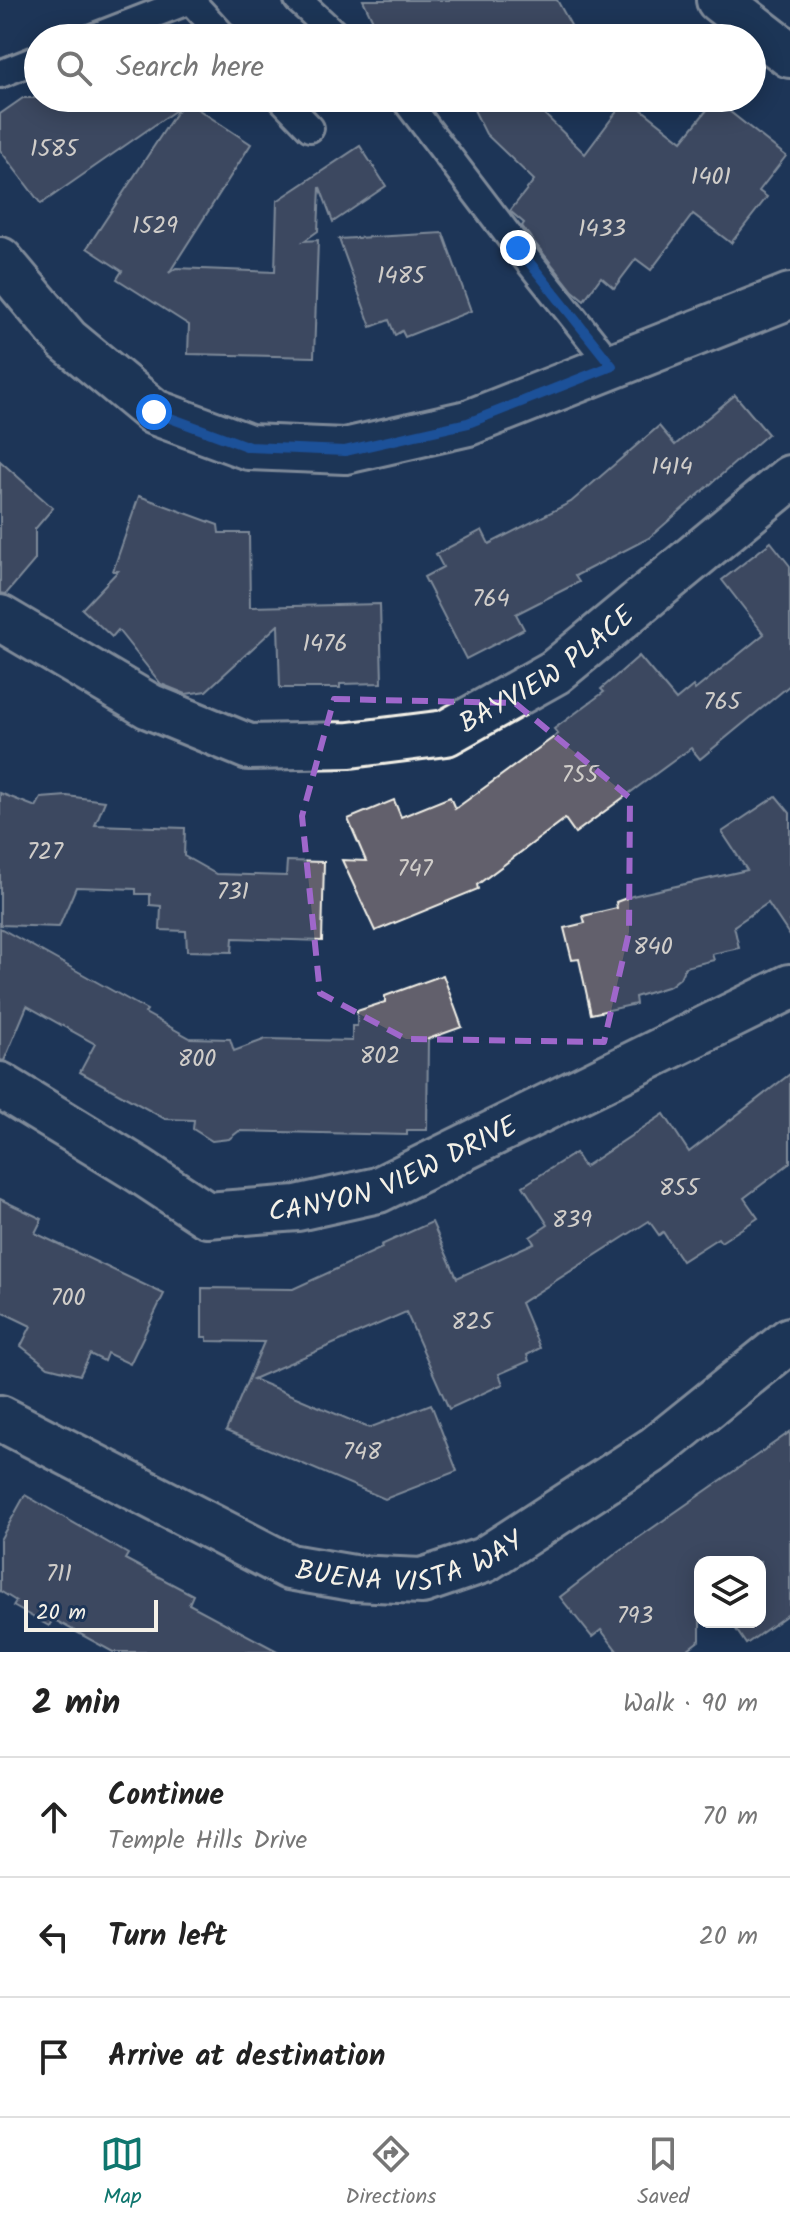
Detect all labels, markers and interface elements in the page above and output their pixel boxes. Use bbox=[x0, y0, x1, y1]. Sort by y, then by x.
search box bbox=[24, 24, 766, 112]
text: Search here bbox=[116, 44, 264, 92]
icon: search bbox=[52, 46, 96, 90]
house number: 1585 bbox=[30, 130, 80, 169]
house number: 1401 bbox=[691, 158, 731, 197]
house number: 1529 bbox=[132, 207, 178, 246]
house number: 1433 bbox=[578, 210, 626, 249]
route end bbox=[500, 230, 536, 266]
house number: 1485 bbox=[377, 257, 427, 296]
route start bbox=[136, 394, 172, 430]
house number: 1414 bbox=[651, 448, 693, 487]
house number: 764 bbox=[472, 580, 510, 619]
street label: BAYVIEW PLACE bbox=[451, 595, 646, 747]
house number: 1476 bbox=[302, 625, 348, 664]
house number: 765 bbox=[703, 683, 743, 722]
house number: 755 bbox=[562, 756, 601, 795]
house number: 727 bbox=[27, 833, 64, 872]
house number: 747 bbox=[397, 850, 434, 889]
house number: 731 bbox=[217, 873, 249, 912]
house number: 840 bbox=[633, 928, 673, 967]
house number: 802 bbox=[360, 1037, 400, 1076]
house number: 800 bbox=[178, 1040, 216, 1079]
street label: CANYON VIEW DRIVE bbox=[267, 1105, 526, 1235]
house number: 855 bbox=[659, 1169, 701, 1208]
house number: 839 bbox=[552, 1201, 592, 1240]
house number: 700 bbox=[50, 1279, 86, 1318]
house number: 825 bbox=[451, 1303, 495, 1342]
house number: 748 bbox=[343, 1433, 382, 1472]
street label: BUENA VISTA WAY bbox=[292, 1519, 534, 1606]
house number: 711 bbox=[46, 1555, 72, 1594]
map controls bbox=[694, 1556, 766, 1628]
button: layers bbox=[694, 1556, 766, 1628]
scale bar bbox=[24, 1596, 158, 1632]
text: 20 m bbox=[36, 1596, 86, 1631]
house number: 793 bbox=[617, 1597, 653, 1636]
text: 2 min bbox=[32, 1677, 120, 1731]
text: Walk · 90 m bbox=[623, 1683, 758, 1725]
text: Continue bbox=[108, 1772, 224, 1820]
icon: ahead bbox=[32, 1795, 76, 1839]
text: 70 m bbox=[702, 1796, 758, 1838]
text: Temple Hills Drive bbox=[108, 1820, 307, 1862]
text: Turn left bbox=[108, 1913, 227, 1961]
icon: left bbox=[32, 1915, 76, 1959]
text: 20 m bbox=[699, 1916, 758, 1958]
text: Arrive at destination bbox=[108, 2033, 385, 2081]
icon: arrive bbox=[32, 2035, 76, 2079]
tab: Map bbox=[100, 2132, 144, 2215]
tab: Directions bbox=[345, 2132, 437, 2215]
tab: Saved bbox=[637, 2132, 690, 2215]

